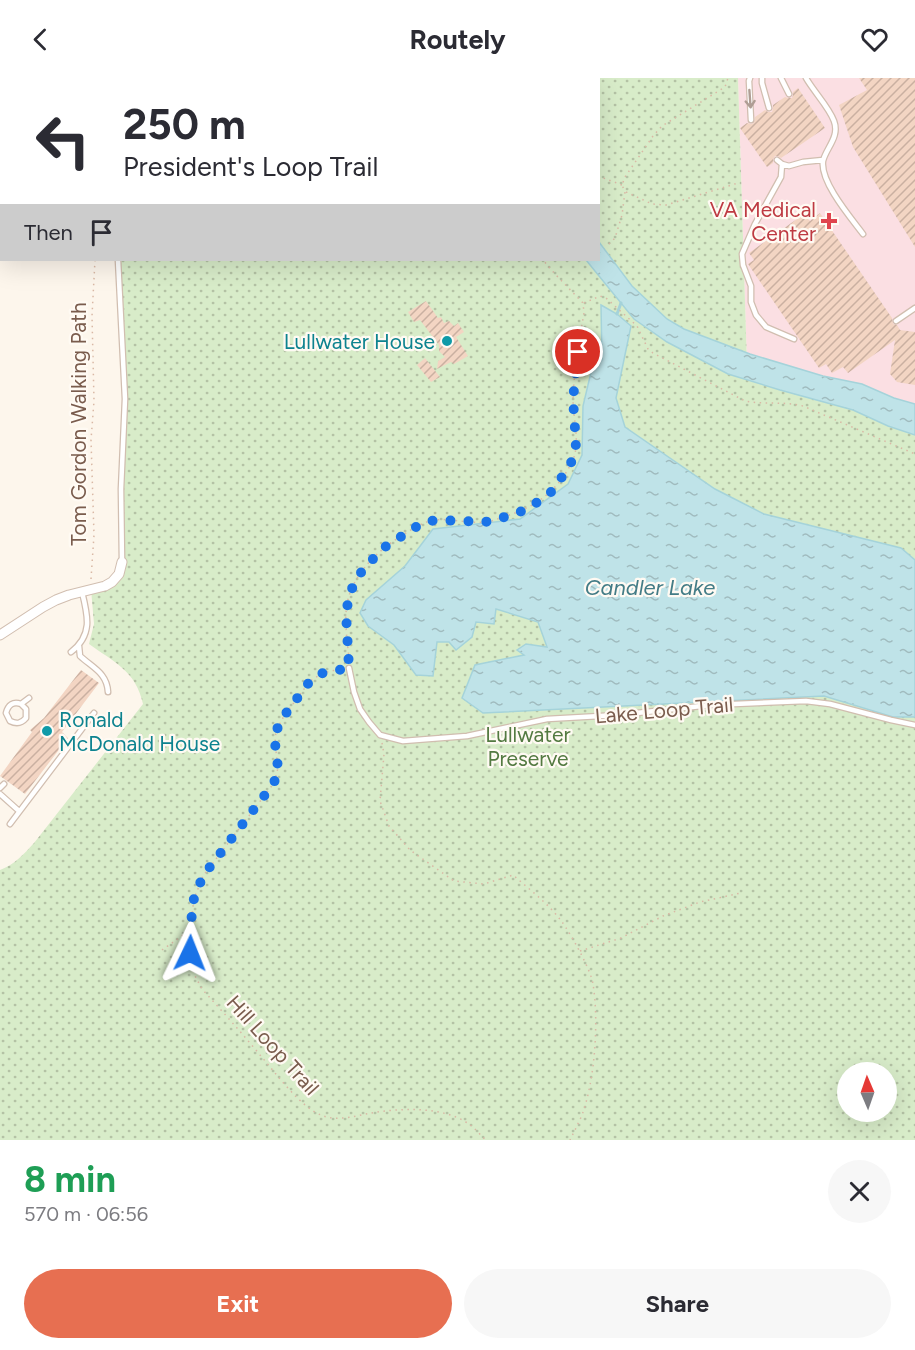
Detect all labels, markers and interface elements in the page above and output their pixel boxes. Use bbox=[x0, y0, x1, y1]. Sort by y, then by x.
icon: back bbox=[24, 23, 57, 56]
text: Routely bbox=[409, 23, 506, 56]
icon: heart bbox=[858, 23, 891, 56]
one-way arrow bbox=[744, 88, 755, 108]
text: 250 m bbox=[123, 99, 246, 150]
icon: left bbox=[24, 102, 102, 180]
text: President's Loop Trail bbox=[123, 150, 378, 183]
place label: VA Medical Center bbox=[710, 197, 816, 246]
marker: VA Medical Center bbox=[820, 212, 838, 230]
icon: arrive bbox=[85, 216, 118, 249]
text: Then bbox=[24, 219, 73, 246]
street label: Tom Gordon Walking Path bbox=[66, 302, 91, 546]
pin bbox=[552, 326, 603, 377]
place label: Lullwater House bbox=[284, 329, 435, 354]
marker: Lullwater House bbox=[440, 334, 454, 348]
icon: arrive bbox=[561, 335, 594, 368]
water label: Candler Lake bbox=[585, 574, 715, 601]
street label: Lake Loop Trail bbox=[594, 691, 734, 729]
place label: Ronald McDonald House bbox=[59, 707, 220, 756]
park label: Lullwater Preserve bbox=[485, 722, 571, 771]
marker: Ronald McDonald House bbox=[40, 724, 54, 738]
position arrow bbox=[158, 921, 222, 985]
street label: Hill Loop Trail bbox=[222, 990, 324, 1100]
north arrow bbox=[837, 1062, 897, 1122]
map controls bbox=[837, 1062, 897, 1122]
text: 8 min bbox=[24, 1158, 116, 1201]
button: close bbox=[828, 1160, 891, 1223]
text: 570 m · 06:56 bbox=[24, 1202, 148, 1226]
button: Exit bbox=[24, 1269, 452, 1338]
button: Share bbox=[464, 1269, 891, 1338]

